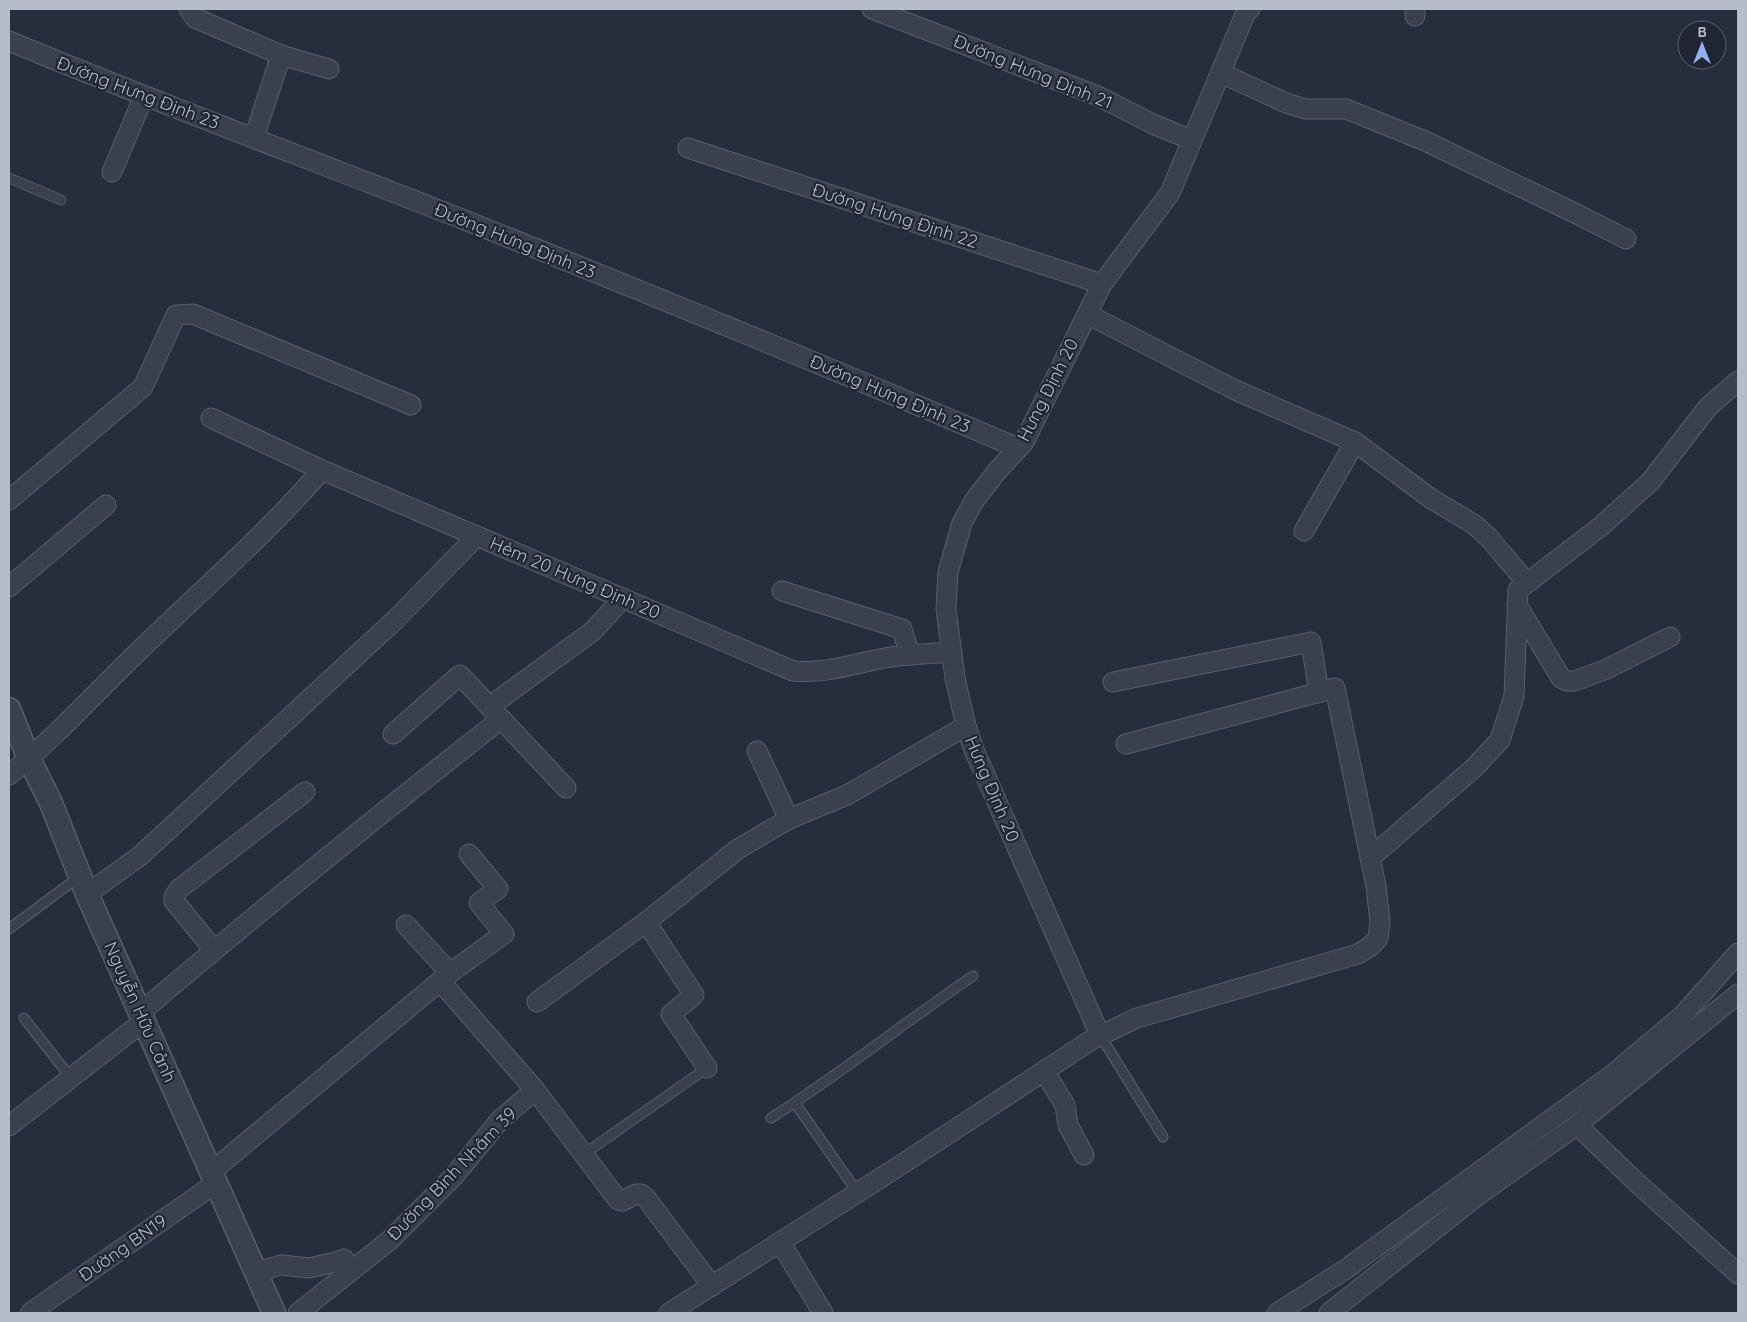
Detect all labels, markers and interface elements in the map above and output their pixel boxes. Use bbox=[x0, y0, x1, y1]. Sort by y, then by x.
north arrow bbox=[1677, 20, 1727, 70]
text: B bbox=[1697, 23, 1707, 41]
street label: Đường Hưng Định 21 bbox=[950, 29, 1116, 114]
street label: Đường Hưng Định 23 bbox=[54, 51, 223, 134]
street label: Đường Hưng Định 22 bbox=[810, 178, 981, 253]
street label: Đường Hưng Định 23 bbox=[431, 198, 599, 283]
street label: Hưng Định 20 bbox=[1012, 334, 1083, 445]
street label: Đường Hưng Định 23 bbox=[806, 349, 974, 438]
street label: Hẻm 20 Hưng Định 20 bbox=[487, 531, 664, 624]
street label: Hưng Định 20 bbox=[960, 732, 1025, 845]
street label: Nguyễn Hữu Cảnh bbox=[99, 938, 182, 1086]
street label: Đường Bình Nhâm 39 bbox=[382, 1102, 521, 1245]
street label: Đường BN19 bbox=[74, 1209, 171, 1286]

